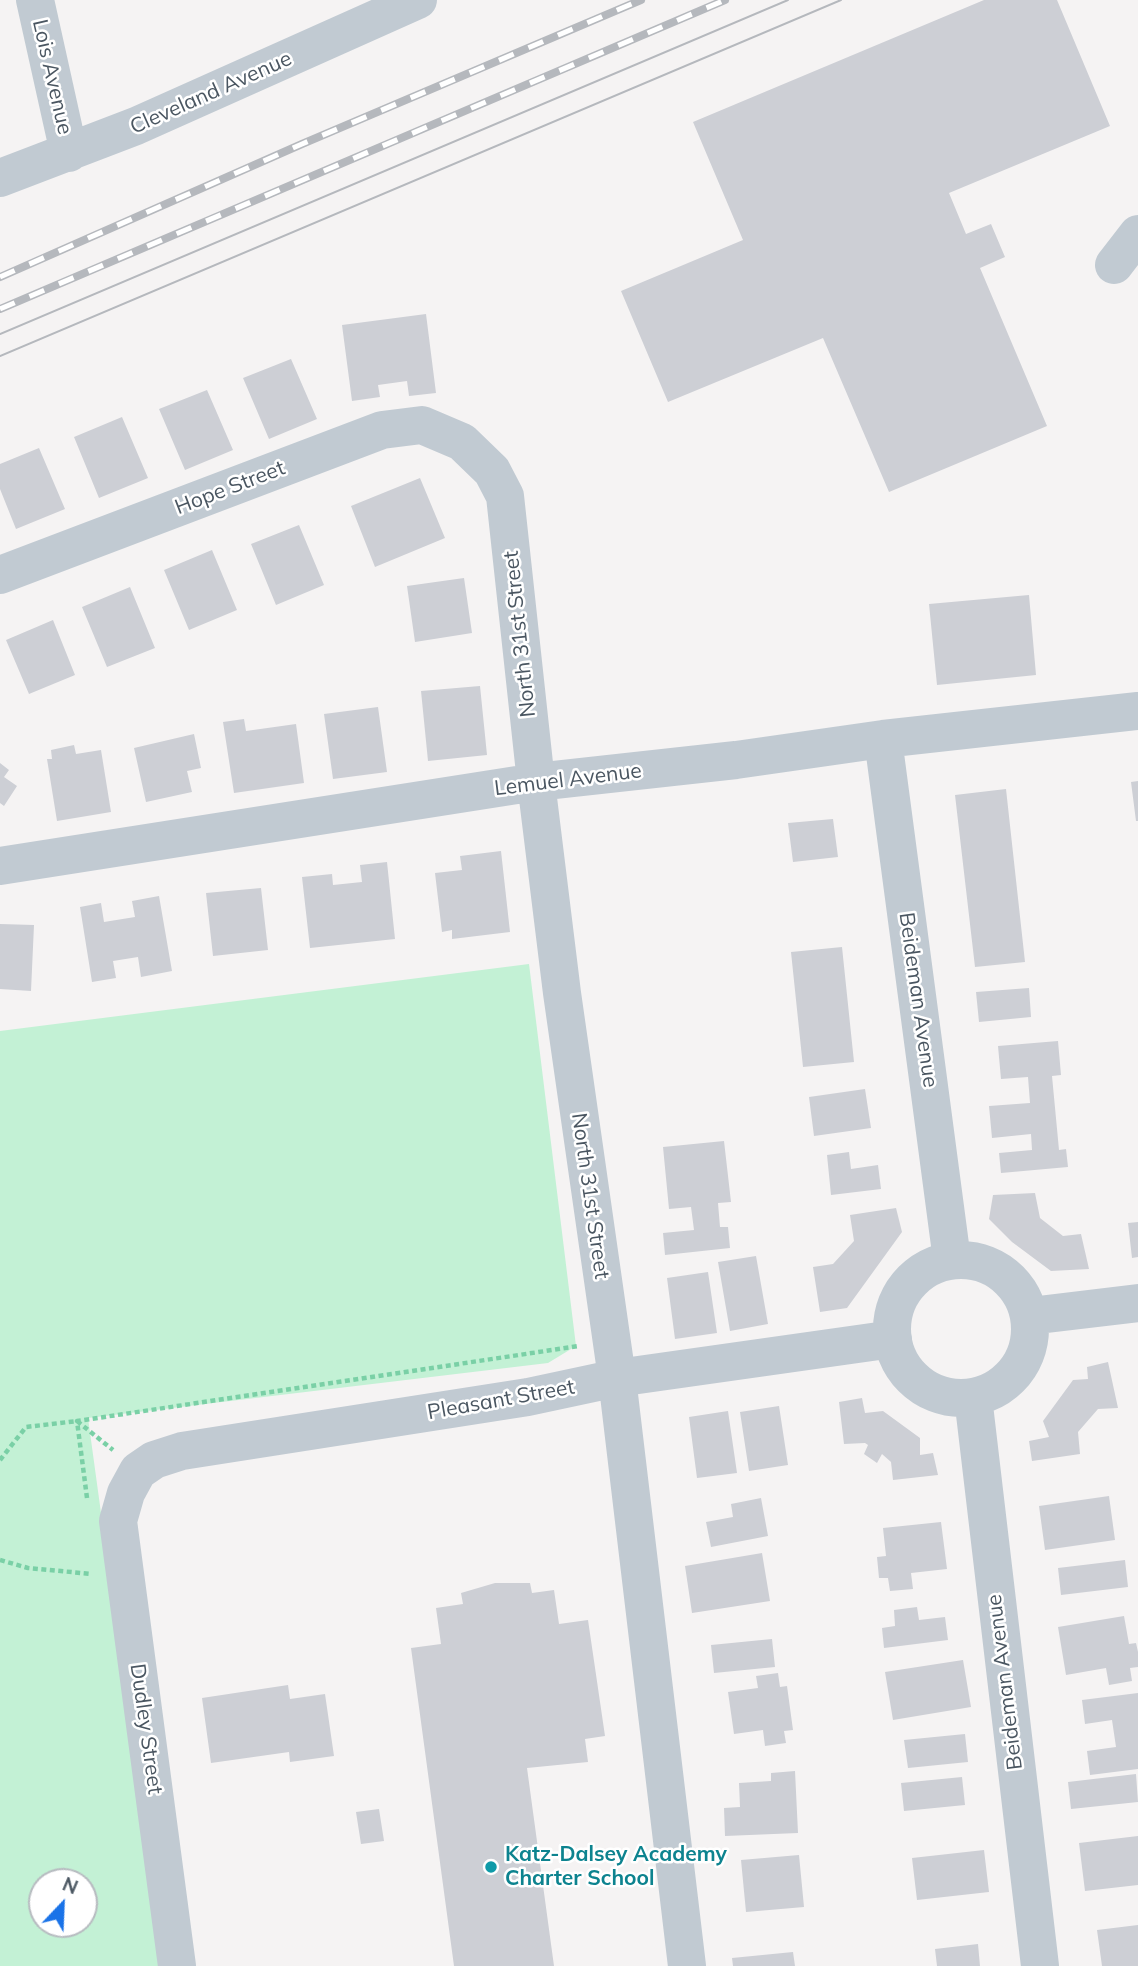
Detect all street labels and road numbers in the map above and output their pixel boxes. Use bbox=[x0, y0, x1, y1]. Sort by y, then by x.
street label: Lois Avenue bbox=[27, 17, 77, 137]
street label: Cleveland Avenue bbox=[126, 46, 296, 140]
street label: Hope Street bbox=[171, 456, 289, 520]
street label: North 31st Street bbox=[499, 549, 541, 719]
street label: Lemuel Avenue bbox=[493, 758, 643, 802]
street label: Beideman Avenue bbox=[893, 911, 943, 1089]
street label: North 31st Street bbox=[566, 1111, 614, 1281]
street label: Pleasant Street bbox=[425, 1375, 577, 1425]
street label: Beideman Avenue bbox=[982, 1593, 1028, 1771]
street label: Dudley Street bbox=[124, 1662, 168, 1796]

